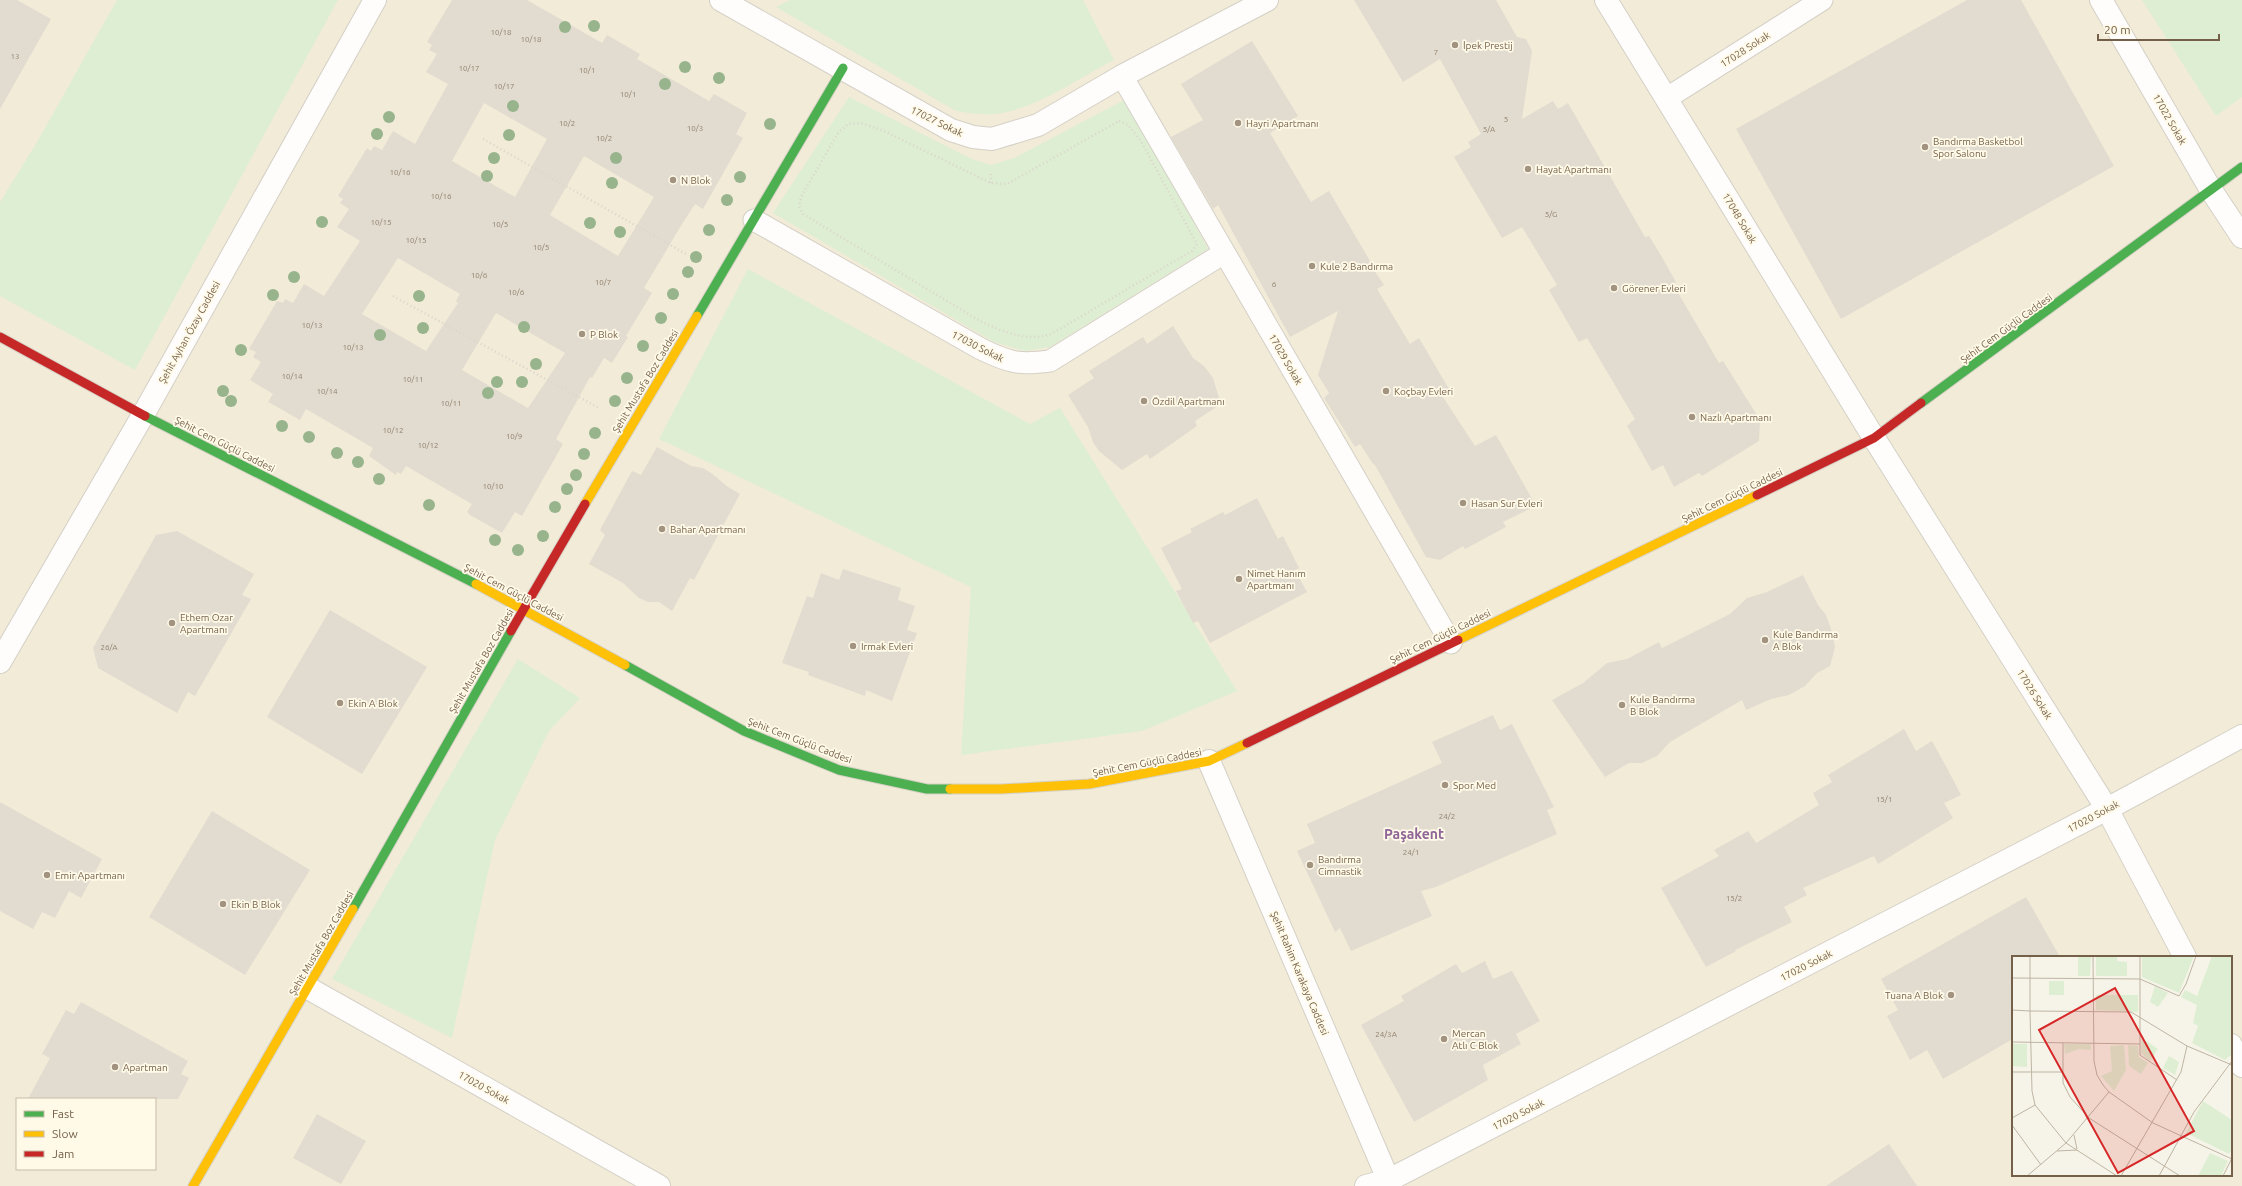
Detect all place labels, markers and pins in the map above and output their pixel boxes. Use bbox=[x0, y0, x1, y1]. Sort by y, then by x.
marker: İpek Prestij bbox=[1450, 40, 1460, 50]
place label: İpek Prestij bbox=[1463, 40, 1513, 51]
marker: Hayri Apartmanı bbox=[1233, 118, 1243, 128]
place label: Hayri Apartmanı bbox=[1246, 118, 1319, 129]
place label: Bandırma Basketbol Spor Salonu bbox=[1933, 136, 2023, 159]
marker: Bandırma Basketbol Spor Salonu bbox=[1920, 142, 1930, 152]
marker: Hayat Apartmanı bbox=[1523, 164, 1533, 174]
place label: Hayat Apartmanı bbox=[1536, 164, 1611, 175]
marker: N Blok bbox=[668, 175, 678, 185]
place label: N Blok bbox=[681, 175, 710, 186]
marker: Kule 2 Bandırma bbox=[1307, 261, 1317, 271]
place label: Kule 2 Bandırma bbox=[1320, 261, 1393, 272]
marker: Görener Evleri bbox=[1609, 283, 1619, 293]
place label: Görener Evleri bbox=[1622, 283, 1686, 294]
marker: P Blok bbox=[577, 329, 587, 339]
place label: P Blok bbox=[590, 329, 618, 340]
marker: Koçbay Evleri bbox=[1381, 386, 1391, 396]
place label: Koçbay Evleri bbox=[1394, 386, 1453, 397]
marker: Özdil Apartmanı bbox=[1139, 396, 1149, 406]
place label: Özdil Apartmanı bbox=[1152, 396, 1225, 407]
marker: Nazlı Apartmanı bbox=[1687, 412, 1697, 422]
place label: Nazlı Apartmanı bbox=[1700, 412, 1771, 423]
marker: Hasan Sur Evleri bbox=[1458, 498, 1468, 508]
place label: Hasan Sur Evleri bbox=[1471, 498, 1542, 509]
marker: Bahar Apartmanı bbox=[657, 524, 667, 534]
place label: Bahar Apartmanı bbox=[670, 524, 746, 535]
place label: Nimet Hanım Apartmanı bbox=[1247, 568, 1306, 591]
marker: Nimet Hanım Apartmanı bbox=[1234, 574, 1244, 584]
place label: Ethem Ozar Apartmanı bbox=[180, 612, 233, 635]
marker: Ethem Ozar Apartmanı bbox=[167, 618, 177, 628]
place label: Kule Bandırma A Blok bbox=[1773, 629, 1838, 652]
marker: Kule Bandırma A Blok bbox=[1760, 635, 1770, 645]
marker: Irmak Evleri bbox=[848, 641, 858, 651]
place label: Irmak Evleri bbox=[861, 641, 913, 652]
place label: Kule Bandırma B Blok bbox=[1630, 694, 1695, 717]
marker: Ekin A Blok bbox=[335, 698, 345, 708]
place label: Ekin A Blok bbox=[348, 698, 398, 709]
marker: Kule Bandırma B Blok bbox=[1617, 700, 1627, 710]
marker: Spor Med bbox=[1440, 780, 1450, 790]
place label: Spor Med bbox=[1453, 780, 1496, 791]
place label: Bandırma Cimnastik bbox=[1318, 854, 1362, 877]
marker: Bandırma Cimnastik bbox=[1305, 860, 1315, 870]
marker: Emir Apartmanı bbox=[42, 870, 52, 880]
place label: Emir Apartmanı bbox=[55, 870, 125, 881]
marker: Ekin B Blok bbox=[218, 899, 228, 909]
place label: Ekin B Blok bbox=[231, 899, 281, 910]
place label: Tuana A Blok bbox=[1885, 990, 1943, 1001]
marker: Tuana A Blok bbox=[1946, 990, 1956, 1000]
place label: Mercan Atlı C Blok bbox=[1452, 1028, 1498, 1051]
marker: Mercan Atlı C Blok bbox=[1439, 1034, 1449, 1044]
marker: Apartman bbox=[110, 1062, 120, 1072]
place label: Apartman bbox=[123, 1062, 168, 1073]

